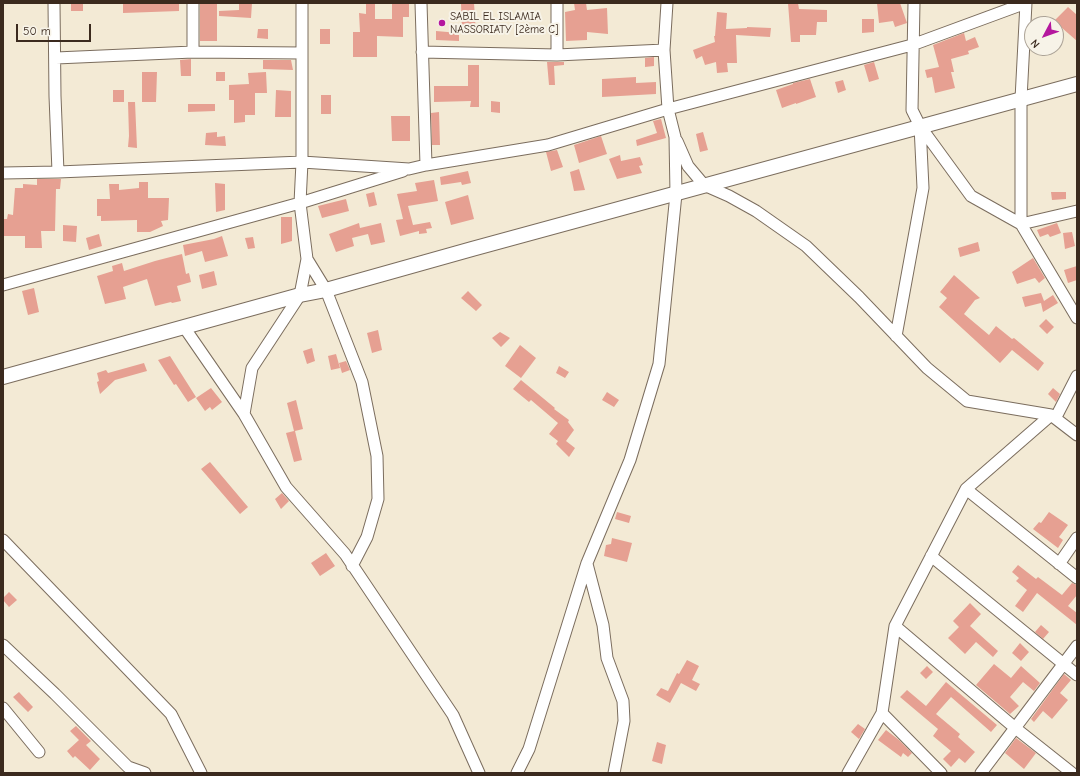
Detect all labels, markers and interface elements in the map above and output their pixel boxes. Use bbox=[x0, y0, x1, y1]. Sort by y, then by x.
place label: SABIL EL ISLAMIA NASSORIATY [2ème C] bbox=[450, 10, 559, 36]
scale bar bbox=[18, 16, 93, 42]
north arrow bbox=[1024, 16, 1064, 56]
marker: SABIL EL ISLAMIA NASSORIATY [2ème C] bbox=[437, 18, 447, 28]
text: 50 m bbox=[23, 24, 51, 38]
text: N bbox=[1028, 37, 1043, 51]

